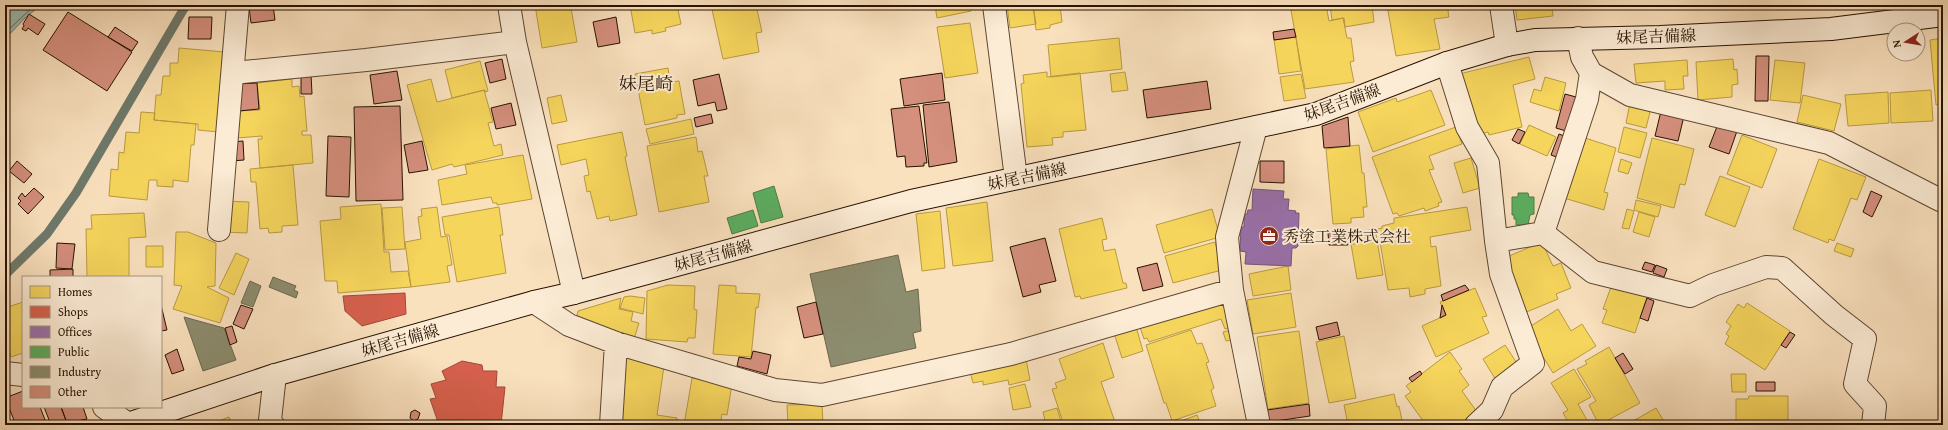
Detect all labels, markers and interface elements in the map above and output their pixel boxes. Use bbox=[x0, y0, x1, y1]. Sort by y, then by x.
north arrow bbox=[1886, 22, 1926, 62]
street label: 妹尾吉備線 bbox=[1616, 23, 1696, 49]
text: N bbox=[1887, 38, 1905, 49]
district label: 妹尾崎 bbox=[619, 70, 673, 97]
street label: 妹尾吉備線 bbox=[1300, 77, 1384, 127]
street label: 妹尾吉備線 bbox=[985, 156, 1069, 196]
place label: 秀塗工業株式会社 bbox=[1283, 224, 1411, 248]
office icon: 秀塗工業株式会社 bbox=[1258, 225, 1280, 247]
street label: 妹尾吉備線 bbox=[671, 233, 755, 277]
legend bbox=[22, 276, 162, 408]
text: Homes bbox=[58, 283, 93, 300]
text: Shops bbox=[58, 303, 88, 320]
street label: 妹尾吉備線 bbox=[358, 317, 442, 363]
text: Offices bbox=[58, 323, 92, 340]
text: Public bbox=[58, 343, 90, 360]
text: Industry bbox=[58, 363, 101, 380]
text: Other bbox=[58, 383, 87, 400]

